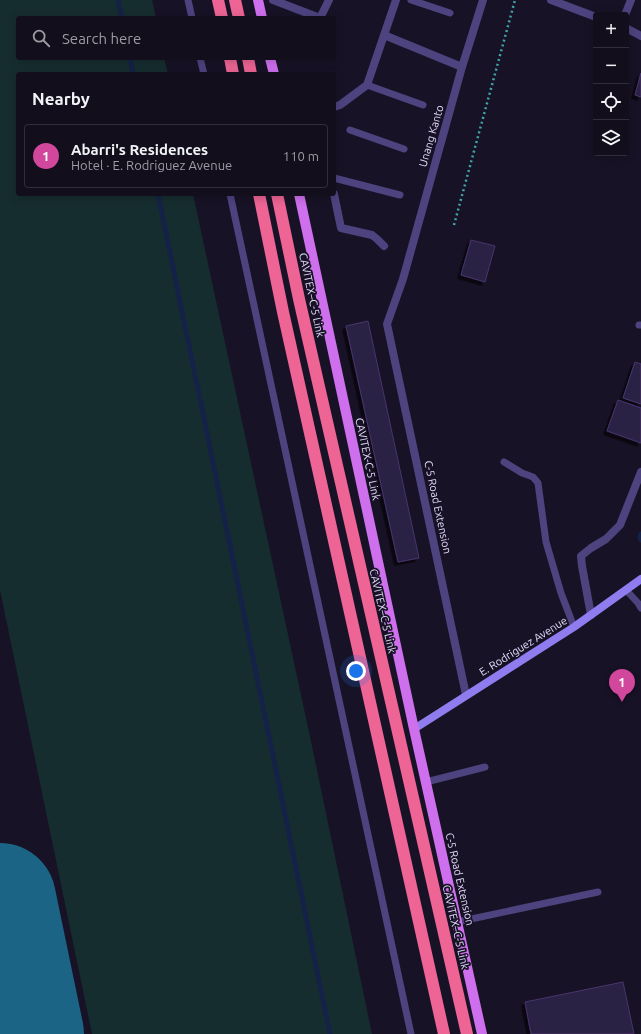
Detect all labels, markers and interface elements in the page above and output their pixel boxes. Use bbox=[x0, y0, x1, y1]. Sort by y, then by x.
map controls bbox=[593, 12, 629, 156]
button: + bbox=[593, 12, 629, 48]
search box bbox=[16, 16, 336, 60]
icon: search bbox=[30, 27, 52, 49]
text: Search here bbox=[62, 30, 141, 47]
button: − bbox=[593, 48, 629, 84]
button: locate bbox=[593, 84, 629, 120]
text: Nearby bbox=[32, 89, 90, 108]
street label: Unang Kanto bbox=[416, 104, 446, 168]
button: layers bbox=[593, 120, 629, 156]
text: Abarri's Residences bbox=[71, 141, 208, 158]
text: 1 bbox=[42, 149, 50, 163]
text: 110 m bbox=[283, 149, 319, 163]
text: Hotel · E. Rodriguez Avenue bbox=[71, 158, 232, 172]
street label: CAVITEX–C-5 Link bbox=[297, 252, 327, 339]
street label: CAVITEX-C-5 Link bbox=[353, 417, 383, 502]
street label: C-5 Road Extension bbox=[422, 459, 454, 555]
street label: CAVITEX–C-5 Link bbox=[367, 568, 399, 655]
street label: E. Rodriguez Avenue bbox=[477, 614, 569, 678]
your location bbox=[346, 661, 366, 681]
pin: 1 bbox=[609, 669, 635, 702]
street label: C-5 Road Extension bbox=[443, 831, 477, 927]
street label: CAVITEX–C-5 Link bbox=[440, 884, 472, 971]

